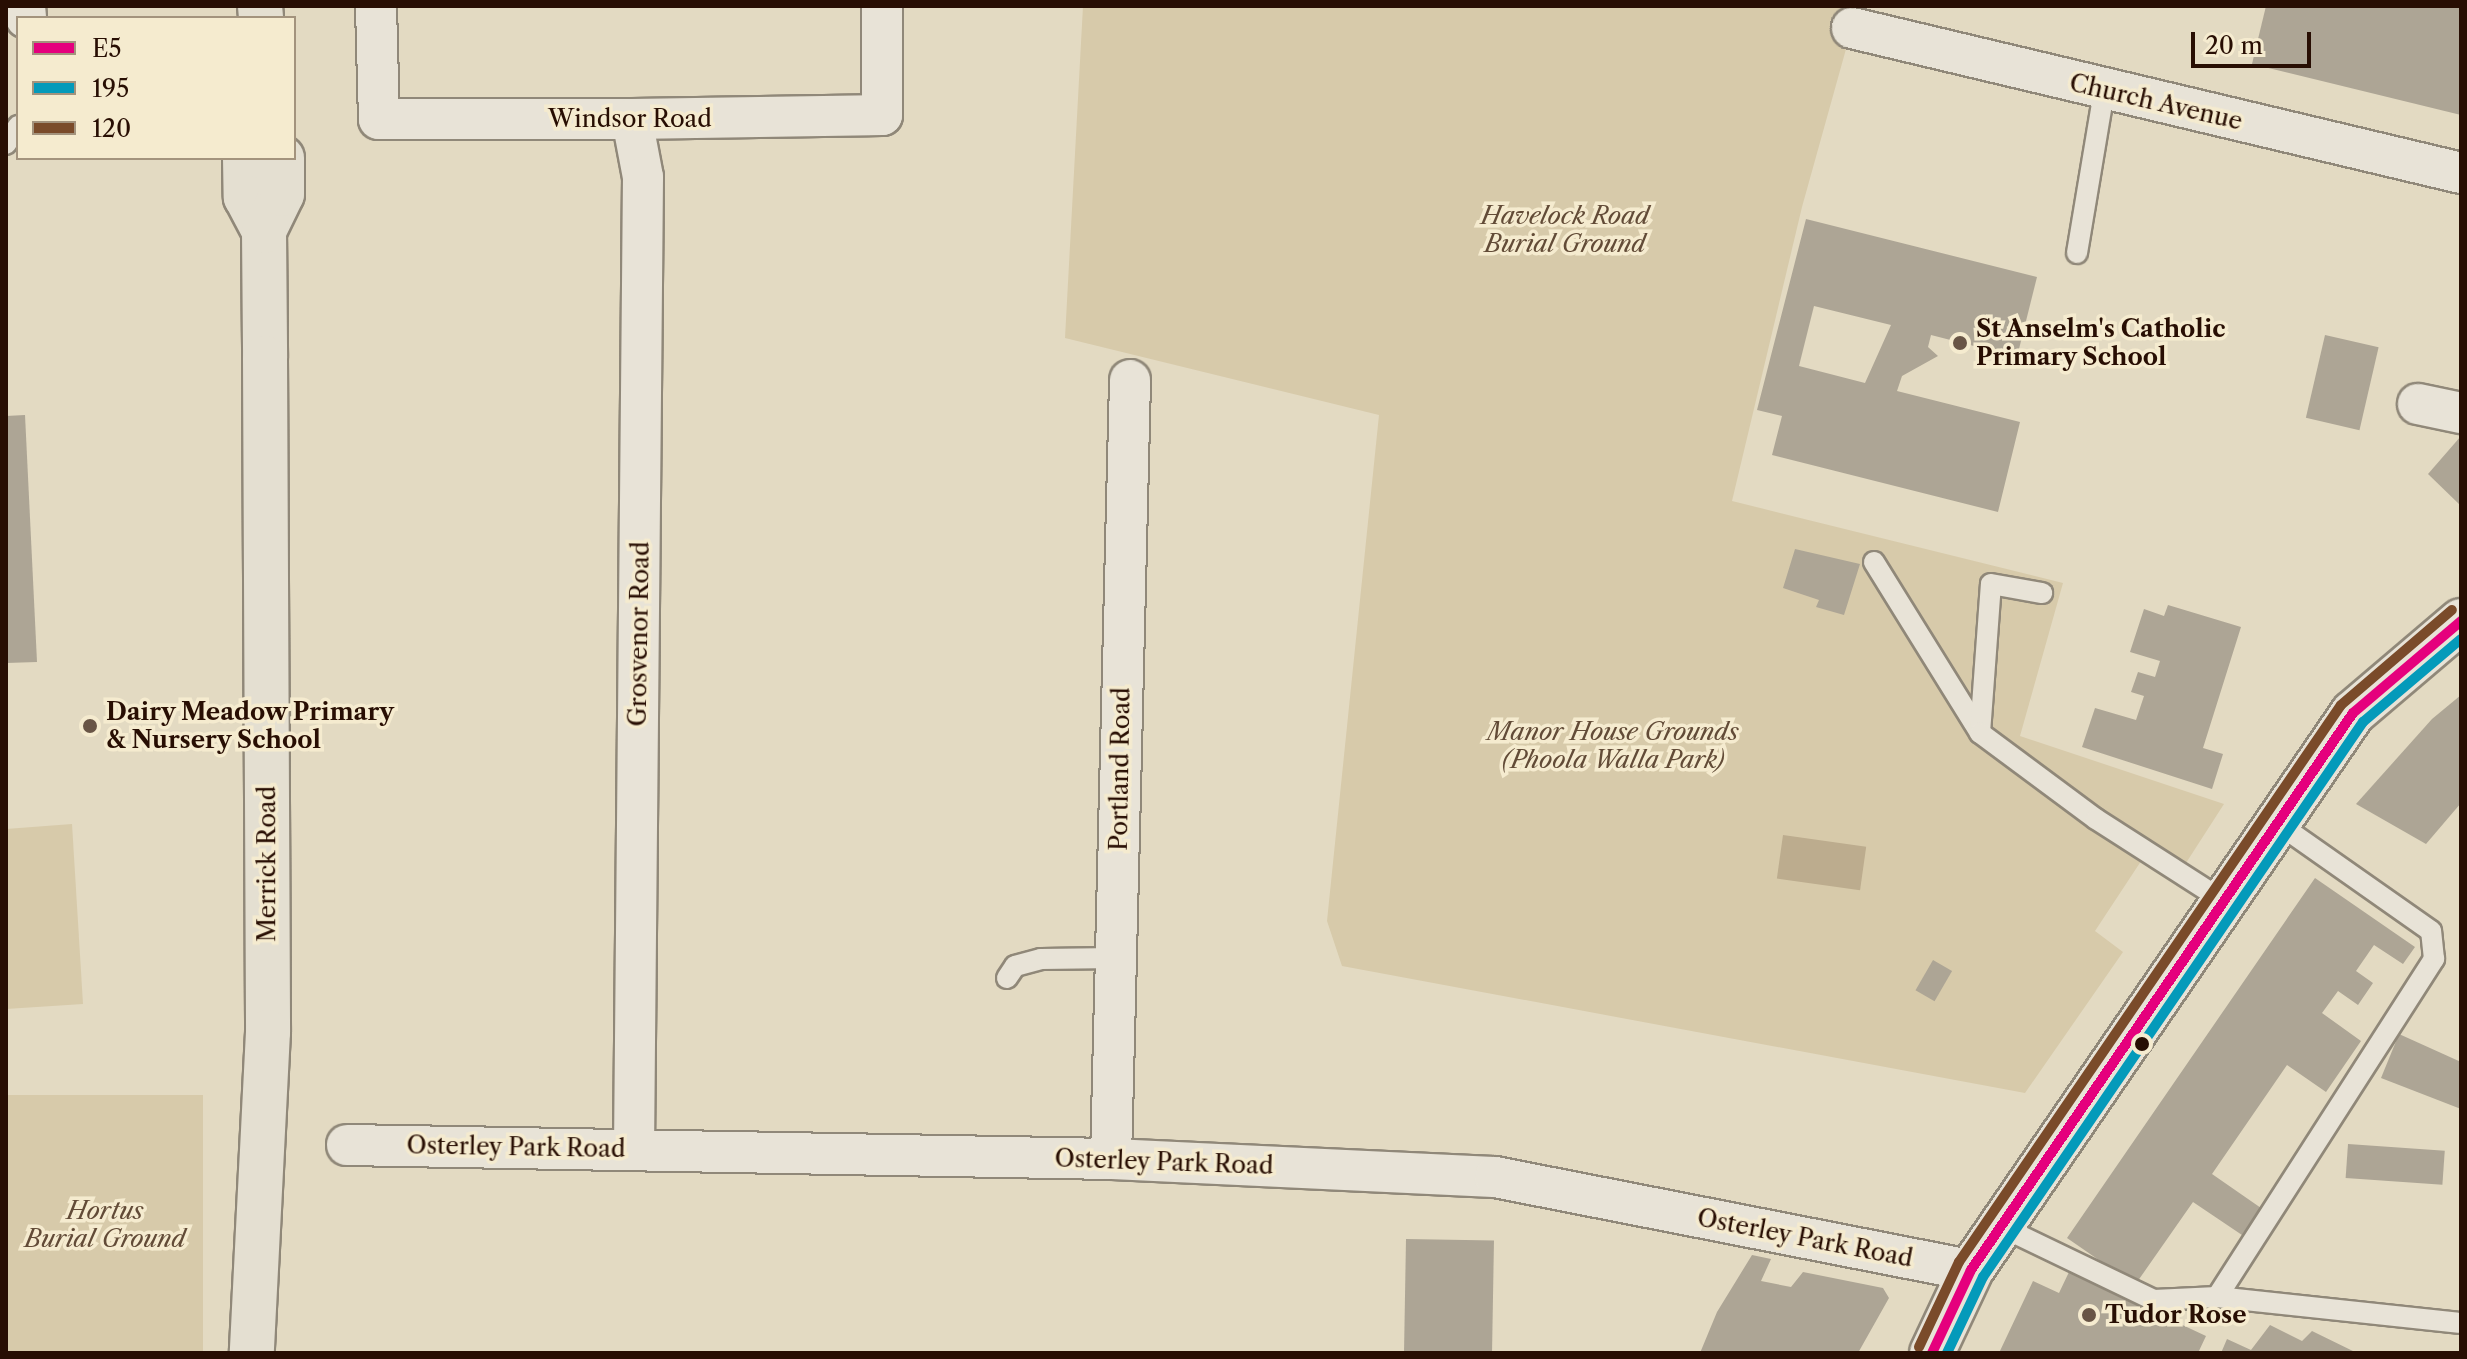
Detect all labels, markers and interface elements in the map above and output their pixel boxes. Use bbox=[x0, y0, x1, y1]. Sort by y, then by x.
legend bbox=[16, 16, 296, 160]
scale bar bbox=[2195, 16, 2315, 66]
text: 20 m bbox=[2205, 31, 2263, 60]
text: E5 bbox=[92, 34, 122, 63]
street label: Church Avenue bbox=[2066, 68, 2246, 136]
text: 195 bbox=[92, 74, 129, 103]
street label: Windsor Road bbox=[548, 105, 712, 133]
text: 120 bbox=[92, 114, 131, 143]
park label: Havelock Road Burial Ground bbox=[1481, 202, 1649, 258]
place label: St Anselm's Catholic Primary School bbox=[1976, 315, 2226, 371]
marker: St Anselm's Catholic Primary School bbox=[1951, 334, 1969, 352]
street label: Grosvenor Road bbox=[623, 541, 655, 727]
street label: Portland Road bbox=[1104, 687, 1136, 851]
place label: Dairy Meadow Primary & Nursery School bbox=[106, 698, 395, 754]
marker: Dairy Meadow Primary & Nursery School bbox=[81, 717, 99, 735]
park label: Manor House Grounds (Phoola Walla Park) bbox=[1487, 718, 1739, 774]
street label: Merrick Road bbox=[253, 786, 281, 942]
unlabelled marker bbox=[2134, 1036, 2150, 1052]
street label: Osterley Park Road bbox=[406, 1131, 626, 1163]
street label: Osterley Park Road bbox=[1054, 1144, 1274, 1180]
park label: Hortus Burial Ground bbox=[24, 1197, 186, 1253]
street label: Osterley Park Road bbox=[1694, 1203, 1916, 1273]
place label: Tudor Rose bbox=[2105, 1301, 2247, 1329]
marker: Tudor Rose bbox=[2080, 1306, 2098, 1324]

